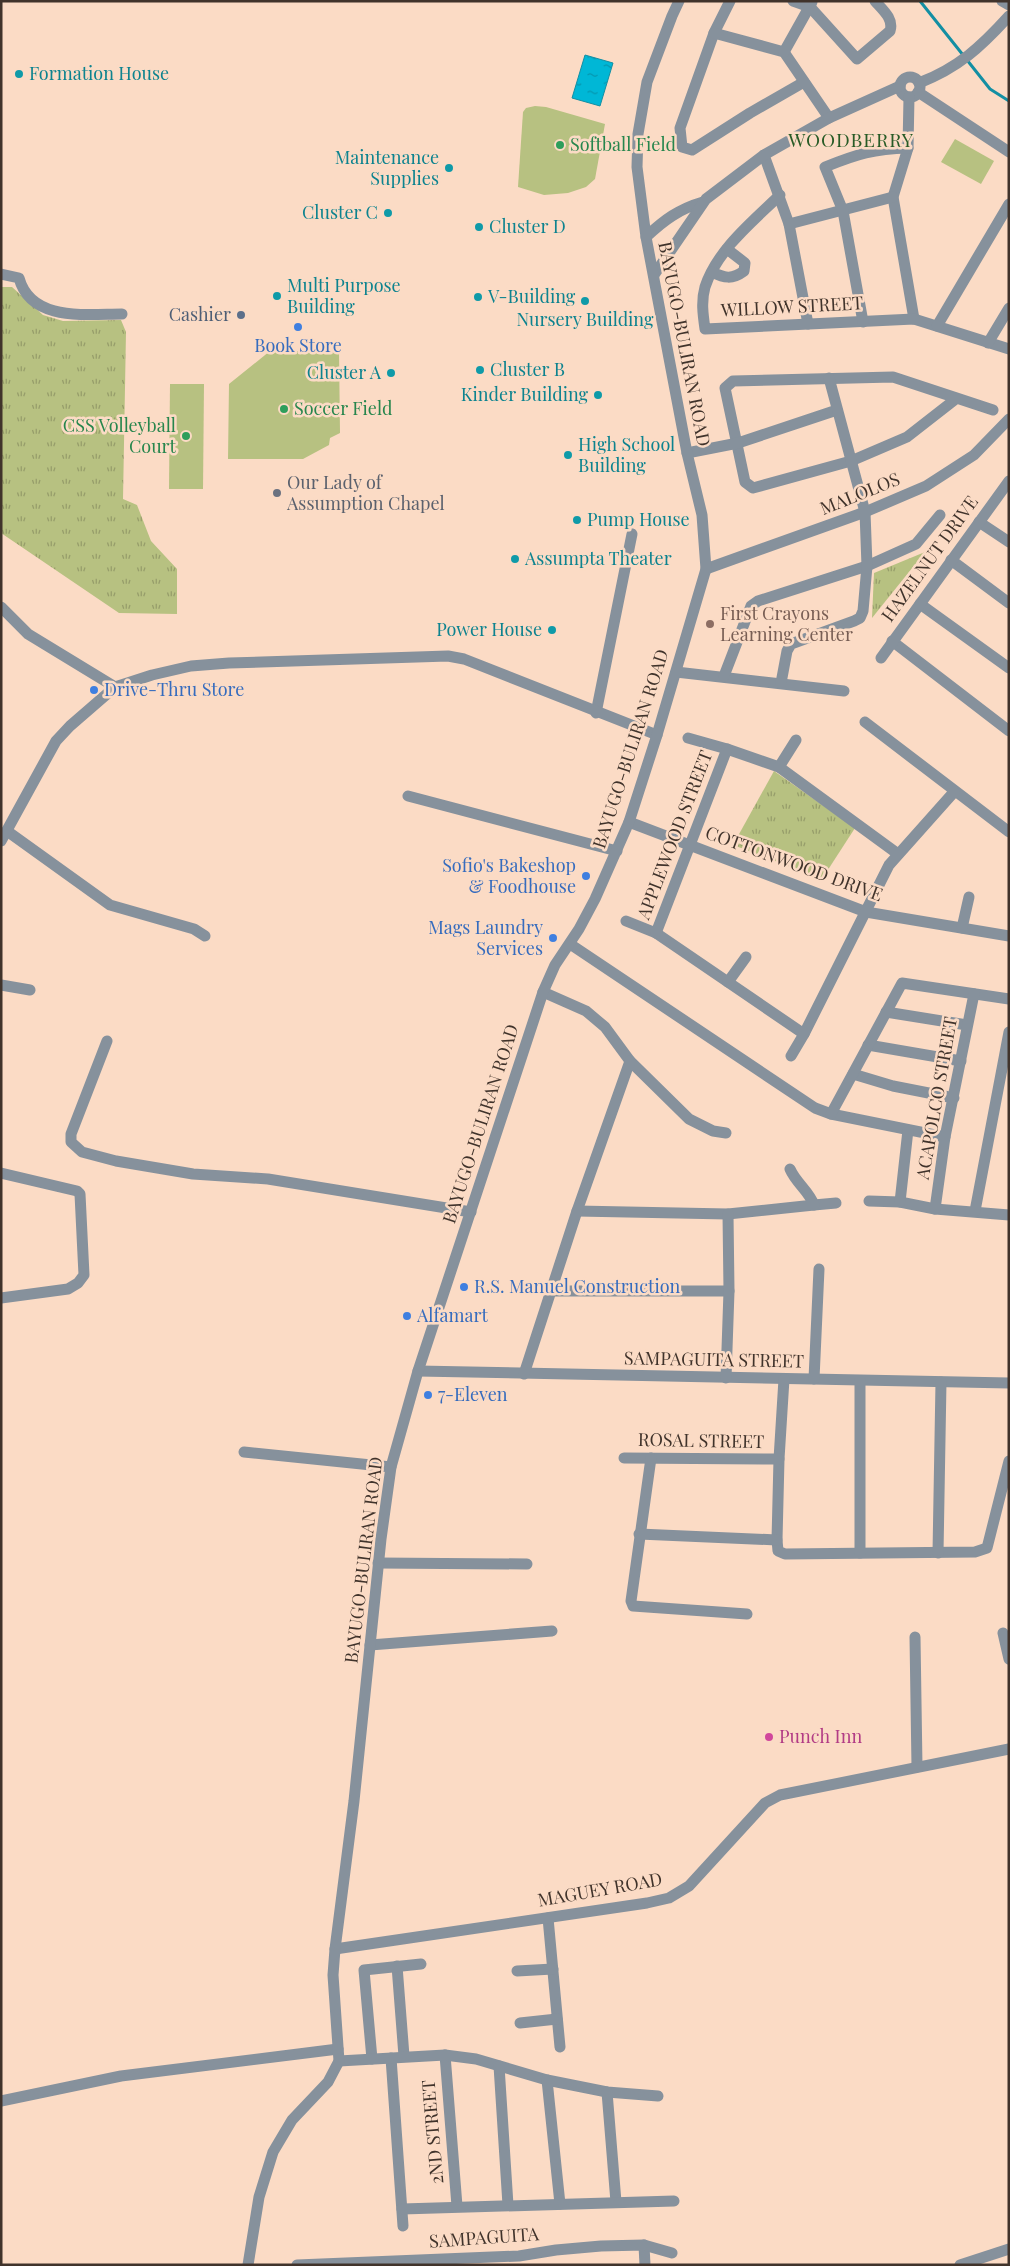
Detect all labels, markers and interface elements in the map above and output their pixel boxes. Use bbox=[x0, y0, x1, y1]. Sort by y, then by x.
place label: Formation House bbox=[29, 61, 169, 85]
marker: Formation House bbox=[13, 68, 25, 80]
district label: WOODBERRY bbox=[787, 126, 914, 152]
place label: Softball Field bbox=[570, 132, 676, 156]
marker: Softball Field bbox=[554, 139, 566, 151]
place label: Maintenance Supplies bbox=[335, 145, 439, 190]
marker: Maintenance Supplies bbox=[443, 162, 455, 174]
place label: Cluster C bbox=[302, 200, 378, 224]
marker: Cluster C bbox=[382, 207, 394, 219]
place label: Cluster D bbox=[489, 214, 566, 238]
marker: Cluster D bbox=[473, 221, 485, 233]
street label: BAYUGO-BULIRAN ROAD bbox=[653, 239, 717, 448]
place label: Multi Purpose Building bbox=[287, 273, 401, 318]
place label: V-Building bbox=[487, 284, 576, 308]
marker: Multi Purpose Building bbox=[271, 290, 283, 302]
street label: WILLOW STREET bbox=[719, 290, 864, 322]
marker: V-Building bbox=[472, 291, 484, 303]
marker: Nursery Building bbox=[579, 295, 591, 307]
place label: Cashier bbox=[169, 302, 231, 326]
place label: Nursery Building bbox=[517, 307, 654, 331]
marker: Cashier bbox=[235, 309, 247, 321]
marker: Book Store bbox=[292, 321, 304, 333]
place label: Book Store bbox=[254, 333, 342, 357]
place label: Cluster B bbox=[490, 357, 565, 381]
place label: Cluster A bbox=[307, 360, 382, 384]
marker: Cluster B bbox=[474, 364, 486, 376]
marker: Cluster A bbox=[385, 367, 397, 379]
place label: Kinder Building bbox=[461, 382, 588, 406]
marker: Kinder Building bbox=[592, 389, 604, 401]
place label: Soccer Field bbox=[294, 396, 393, 420]
marker: Soccer Field bbox=[278, 403, 290, 415]
place label: CSS Volleyball Court bbox=[63, 413, 177, 458]
marker: CSS Volleyball Court bbox=[180, 430, 192, 442]
place label: High School Building bbox=[578, 432, 675, 477]
marker: High School Building bbox=[562, 449, 574, 461]
street label: MALOLOS bbox=[816, 466, 903, 520]
place label: Our Lady of Assumption Chapel bbox=[286, 470, 445, 515]
marker: Our Lady of Assumption Chapel bbox=[271, 487, 283, 499]
street label: HAZELNUT DRIVE bbox=[875, 491, 983, 626]
place label: Pump House bbox=[587, 507, 690, 531]
marker: Pump House bbox=[571, 514, 583, 526]
place label: Assumpta Theater bbox=[524, 546, 672, 570]
marker: Assumpta Theater bbox=[509, 553, 521, 565]
place label: First Crayons Learning Center bbox=[720, 601, 853, 646]
place label: Power House bbox=[436, 617, 542, 641]
marker: First Crayons Learning Center bbox=[704, 618, 716, 630]
marker: Power House bbox=[546, 624, 558, 636]
street label: BAYUGO-BULIRAN ROAD bbox=[587, 646, 674, 851]
place label: Drive-Thru Store bbox=[104, 677, 244, 701]
marker: Drive-Thru Store bbox=[88, 684, 100, 696]
street label: APPLEWOOD STREET bbox=[630, 747, 717, 924]
street label: COTTONWOOD DRIVE bbox=[702, 820, 886, 906]
place label: Sofio's Bakeshop & Foodhouse bbox=[442, 853, 576, 898]
marker: Sofio's Bakeshop & Foodhouse bbox=[580, 870, 592, 882]
place label: Mags Laundry Services bbox=[428, 915, 543, 960]
marker: Mags Laundry Services bbox=[547, 932, 559, 944]
street label: ACAPOLCO STREET bbox=[910, 1015, 962, 1182]
street label: BAYUGO-BULIRAN ROAD bbox=[437, 1021, 524, 1226]
place label: R.S. Manuel Construction bbox=[474, 1274, 681, 1298]
marker: R.S. Manuel Construction bbox=[458, 1281, 470, 1293]
place label: Alfamart bbox=[416, 1303, 488, 1327]
marker: Alfamart bbox=[401, 1310, 413, 1322]
street label: SAMPAGUITA STREET bbox=[624, 1345, 804, 1373]
place label: 7-Eleven bbox=[438, 1382, 508, 1406]
marker: 7-Eleven bbox=[422, 1389, 434, 1401]
street label: ROSAL STREET bbox=[638, 1427, 764, 1453]
street label: BAYUGO-BULIRAN ROAD bbox=[338, 1455, 388, 1665]
place label: Punch Inn bbox=[779, 1724, 862, 1748]
marker: Punch Inn bbox=[763, 1731, 775, 1743]
street label: MAGUEY ROAD bbox=[536, 1866, 664, 1912]
street label: 2ND STREET bbox=[415, 2079, 449, 2185]
street label: SAMPAGUITA bbox=[428, 2221, 540, 2253]

